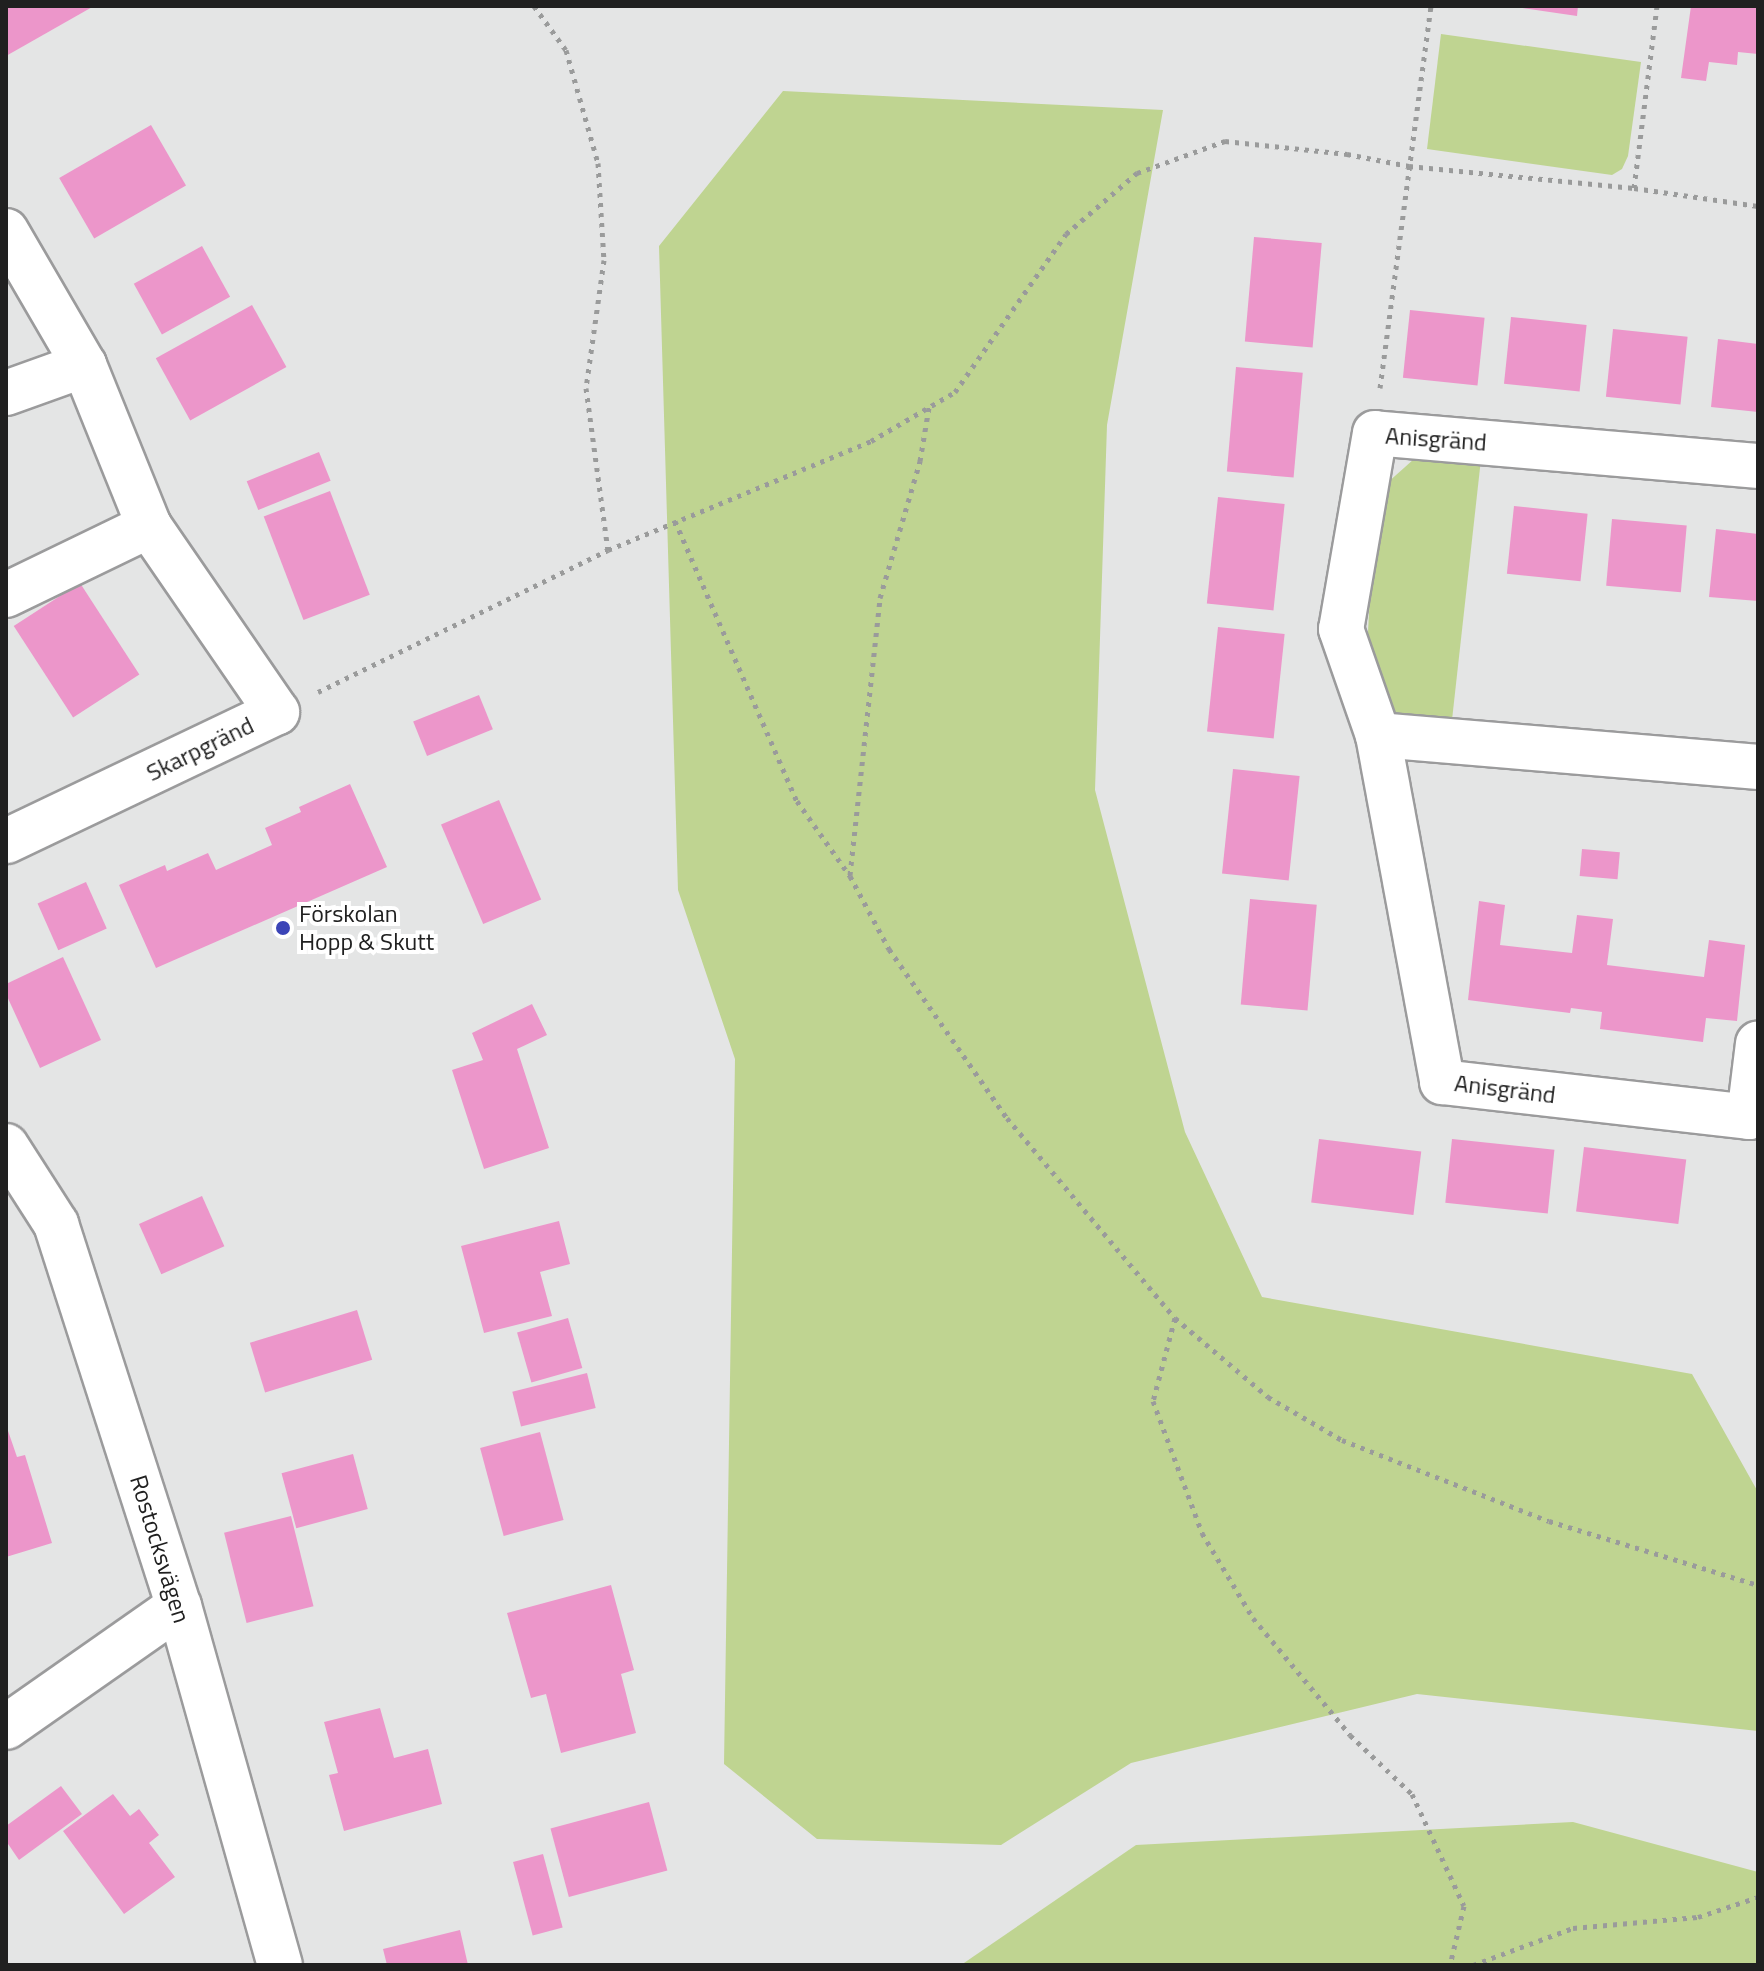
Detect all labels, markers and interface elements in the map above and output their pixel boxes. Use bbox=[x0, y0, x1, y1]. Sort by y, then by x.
street label: Anisgränd bbox=[1384, 421, 1488, 457]
street label: Skarpgränd bbox=[142, 711, 258, 787]
place label: Förskolan Hopp & Skutt bbox=[299, 900, 434, 956]
marker: Förskolan Hopp & Skutt bbox=[274, 919, 292, 937]
street label: Anisgränd bbox=[1453, 1069, 1557, 1109]
street label: Rostocksvägen bbox=[124, 1472, 196, 1626]

